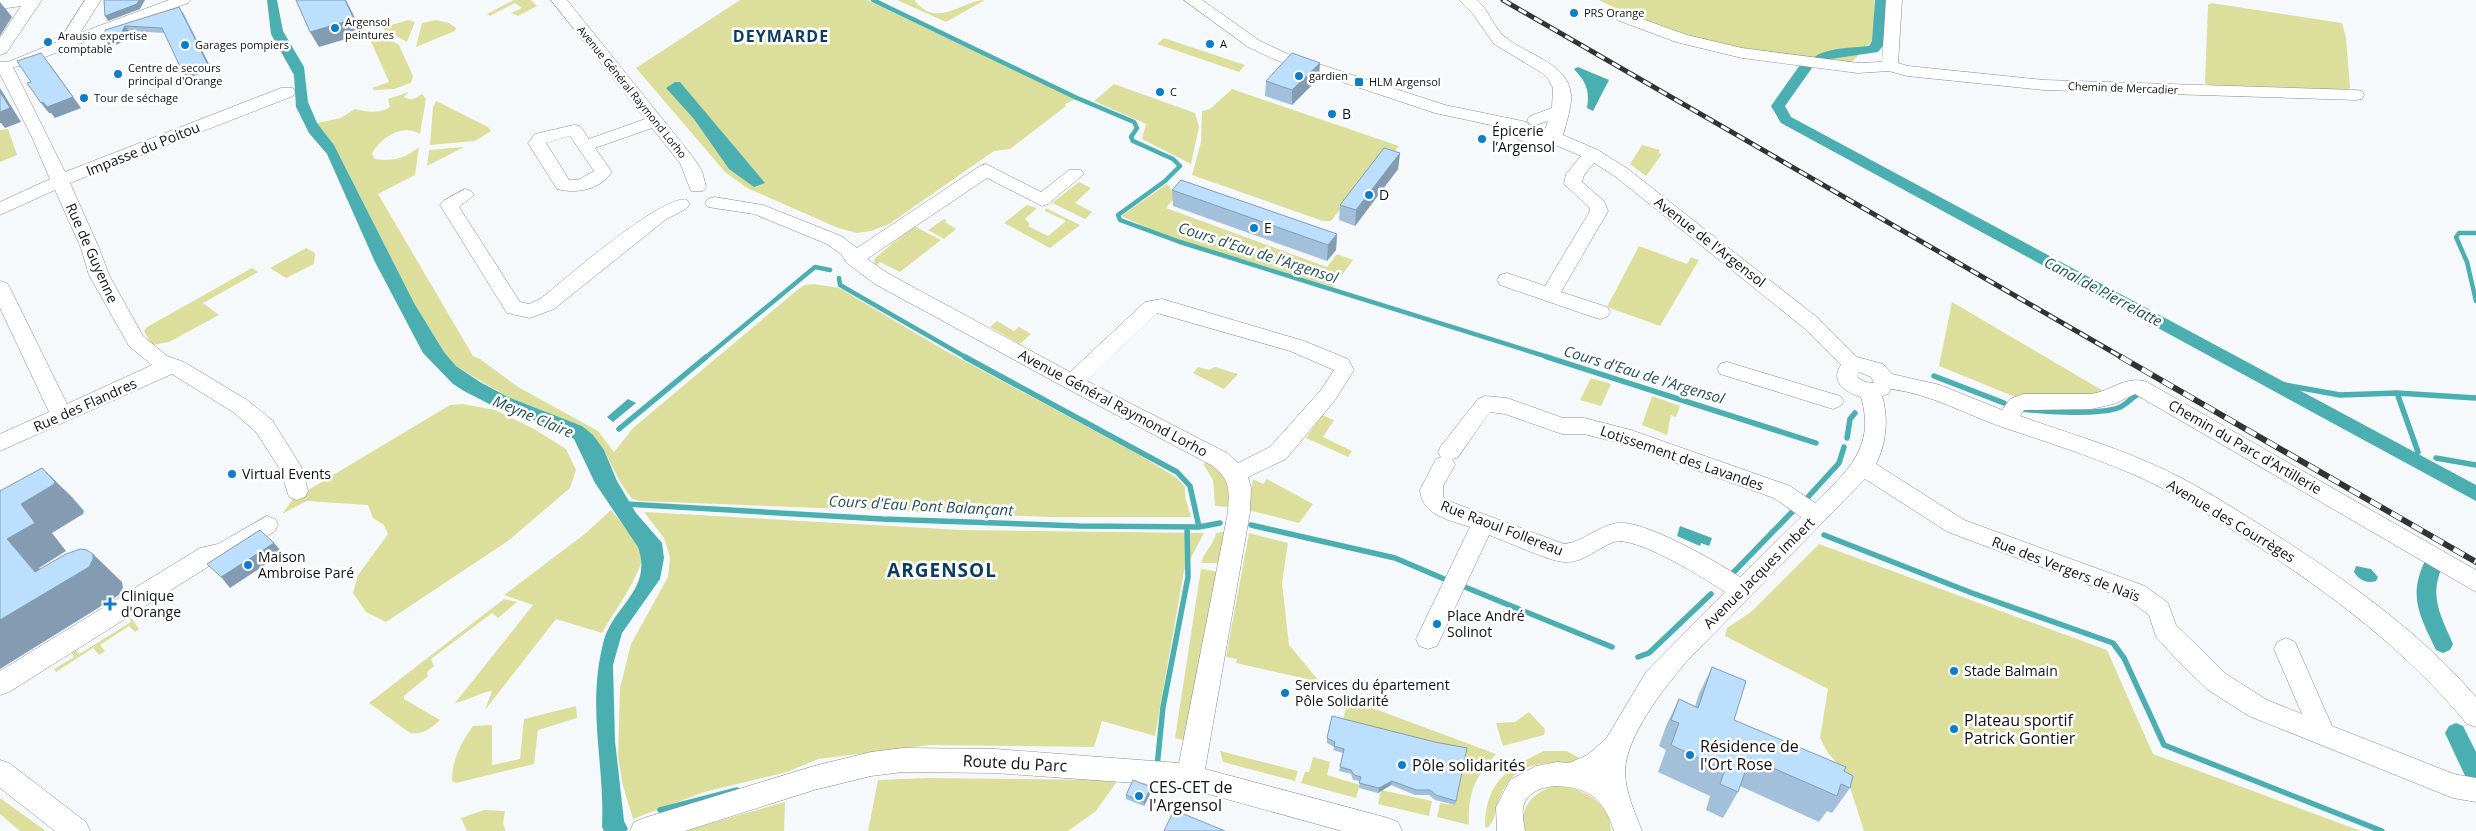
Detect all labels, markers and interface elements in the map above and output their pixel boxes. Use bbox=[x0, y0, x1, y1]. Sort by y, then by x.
place label: PRS Orange bbox=[1584, 5, 1644, 20]
marker: PRS Orange bbox=[1568, 7, 1580, 19]
place label: Argensol peintures bbox=[345, 14, 394, 42]
marker: Argensol peintures bbox=[329, 22, 341, 34]
street label: Avenue Général Raymond Lorho bbox=[574, 22, 691, 161]
district label: DEYMARDE bbox=[733, 25, 829, 47]
place label: Arausio expertise comptable bbox=[58, 28, 147, 56]
marker: Arausio expertise comptable bbox=[42, 36, 54, 48]
place label: A bbox=[1220, 36, 1227, 51]
place label: Garages pompiers bbox=[195, 37, 289, 52]
marker: A bbox=[1204, 38, 1216, 50]
marker: Garages pompiers bbox=[179, 39, 191, 51]
place label: Centre de secours principal d'Orange bbox=[128, 60, 222, 88]
marker: Centre de secours principal d'Orange bbox=[112, 68, 124, 80]
place label: gardien bbox=[1309, 68, 1348, 83]
marker: gardien bbox=[1293, 70, 1305, 82]
place label: HLM Argensol bbox=[1369, 74, 1441, 89]
marker: HLM Argensol bbox=[1353, 76, 1365, 88]
street label: Chemin de Mercadier bbox=[2068, 78, 2179, 97]
place label: C bbox=[1170, 84, 1177, 99]
marker: C bbox=[1154, 86, 1166, 98]
place label: Tour de séchage bbox=[94, 90, 178, 105]
marker: Tour de séchage bbox=[78, 92, 90, 104]
place label: B bbox=[1342, 104, 1351, 123]
marker: B bbox=[1326, 108, 1338, 120]
street label: Impasse du Poitou bbox=[83, 117, 203, 180]
place label: Épicerie l’Argensol bbox=[1492, 121, 1555, 156]
marker: Épicerie l’Argensol bbox=[1476, 133, 1488, 145]
place label: D bbox=[1379, 185, 1389, 204]
marker: D bbox=[1363, 189, 1375, 201]
street label: Avenue de l'Argensol bbox=[1651, 192, 1770, 291]
street label: Rue de Guyenne bbox=[62, 200, 123, 306]
water label: Cours d'Eau de l'Argensol bbox=[1176, 217, 1342, 288]
place label: E bbox=[1264, 218, 1272, 237]
marker: E bbox=[1248, 222, 1260, 234]
water label: Canal de Pierrelatte bbox=[2041, 252, 2166, 331]
water label: Cours d'Eau de l'Argensol bbox=[1562, 340, 1728, 408]
street label: Avenue Général Raymond Lorho bbox=[1015, 344, 1211, 461]
street label: Rue des Flandres bbox=[30, 373, 140, 436]
water label: Meyne Claire bbox=[490, 390, 577, 442]
street label: Chemin du Parc d'Artillerie bbox=[2165, 395, 2325, 498]
street label: Lotissement des Lavandes bbox=[1598, 421, 1767, 495]
place label: Virtual Events bbox=[242, 464, 331, 483]
marker: Virtual Events bbox=[226, 468, 238, 480]
street label: Avenue des Courrèges bbox=[2164, 475, 2299, 567]
water label: Cours d'Eau Pont Balançant bbox=[828, 490, 1015, 520]
street label: Rue Raoul Follereau bbox=[1438, 495, 1566, 560]
street label: Avenue Jacques Imbert bbox=[1699, 513, 1818, 632]
street label: Rue des Vergers de Naïs bbox=[1989, 531, 2143, 606]
place label: Maison Ambroise Paré bbox=[258, 547, 354, 582]
district label: ARGENSOL bbox=[887, 557, 997, 583]
marker: Maison Ambroise Paré bbox=[242, 559, 254, 571]
place label: Clinique d'Orange bbox=[121, 586, 181, 621]
marker: Clinique d'Orange bbox=[103, 597, 117, 611]
place label: Place André Solinot bbox=[1447, 606, 1525, 641]
marker: Place André Solinot bbox=[1431, 618, 1443, 630]
place label: Stade Balmain bbox=[1964, 661, 2058, 680]
marker: Stade Balmain bbox=[1948, 665, 1960, 677]
place label: Services du épartement Pôle Solidarité bbox=[1295, 675, 1450, 710]
marker: Services du épartement Pôle Solidarité bbox=[1279, 687, 1291, 699]
place label: Plateau sportif Patrick Gontier bbox=[1964, 709, 2076, 749]
marker: Plateau sportif Patrick Gontier bbox=[1948, 723, 1960, 735]
place label: Résidence de l'Ort Rose bbox=[1700, 735, 1799, 775]
street label: Route du Parc bbox=[962, 749, 1068, 777]
marker: Résidence de l'Ort Rose bbox=[1684, 749, 1696, 761]
place label: Pôle solidarités bbox=[1412, 754, 1525, 776]
marker: Pôle solidarités bbox=[1396, 759, 1408, 771]
place label: CES-CET de l'Argensol bbox=[1149, 776, 1233, 816]
marker: CES-CET de l'Argensol bbox=[1133, 790, 1145, 802]

